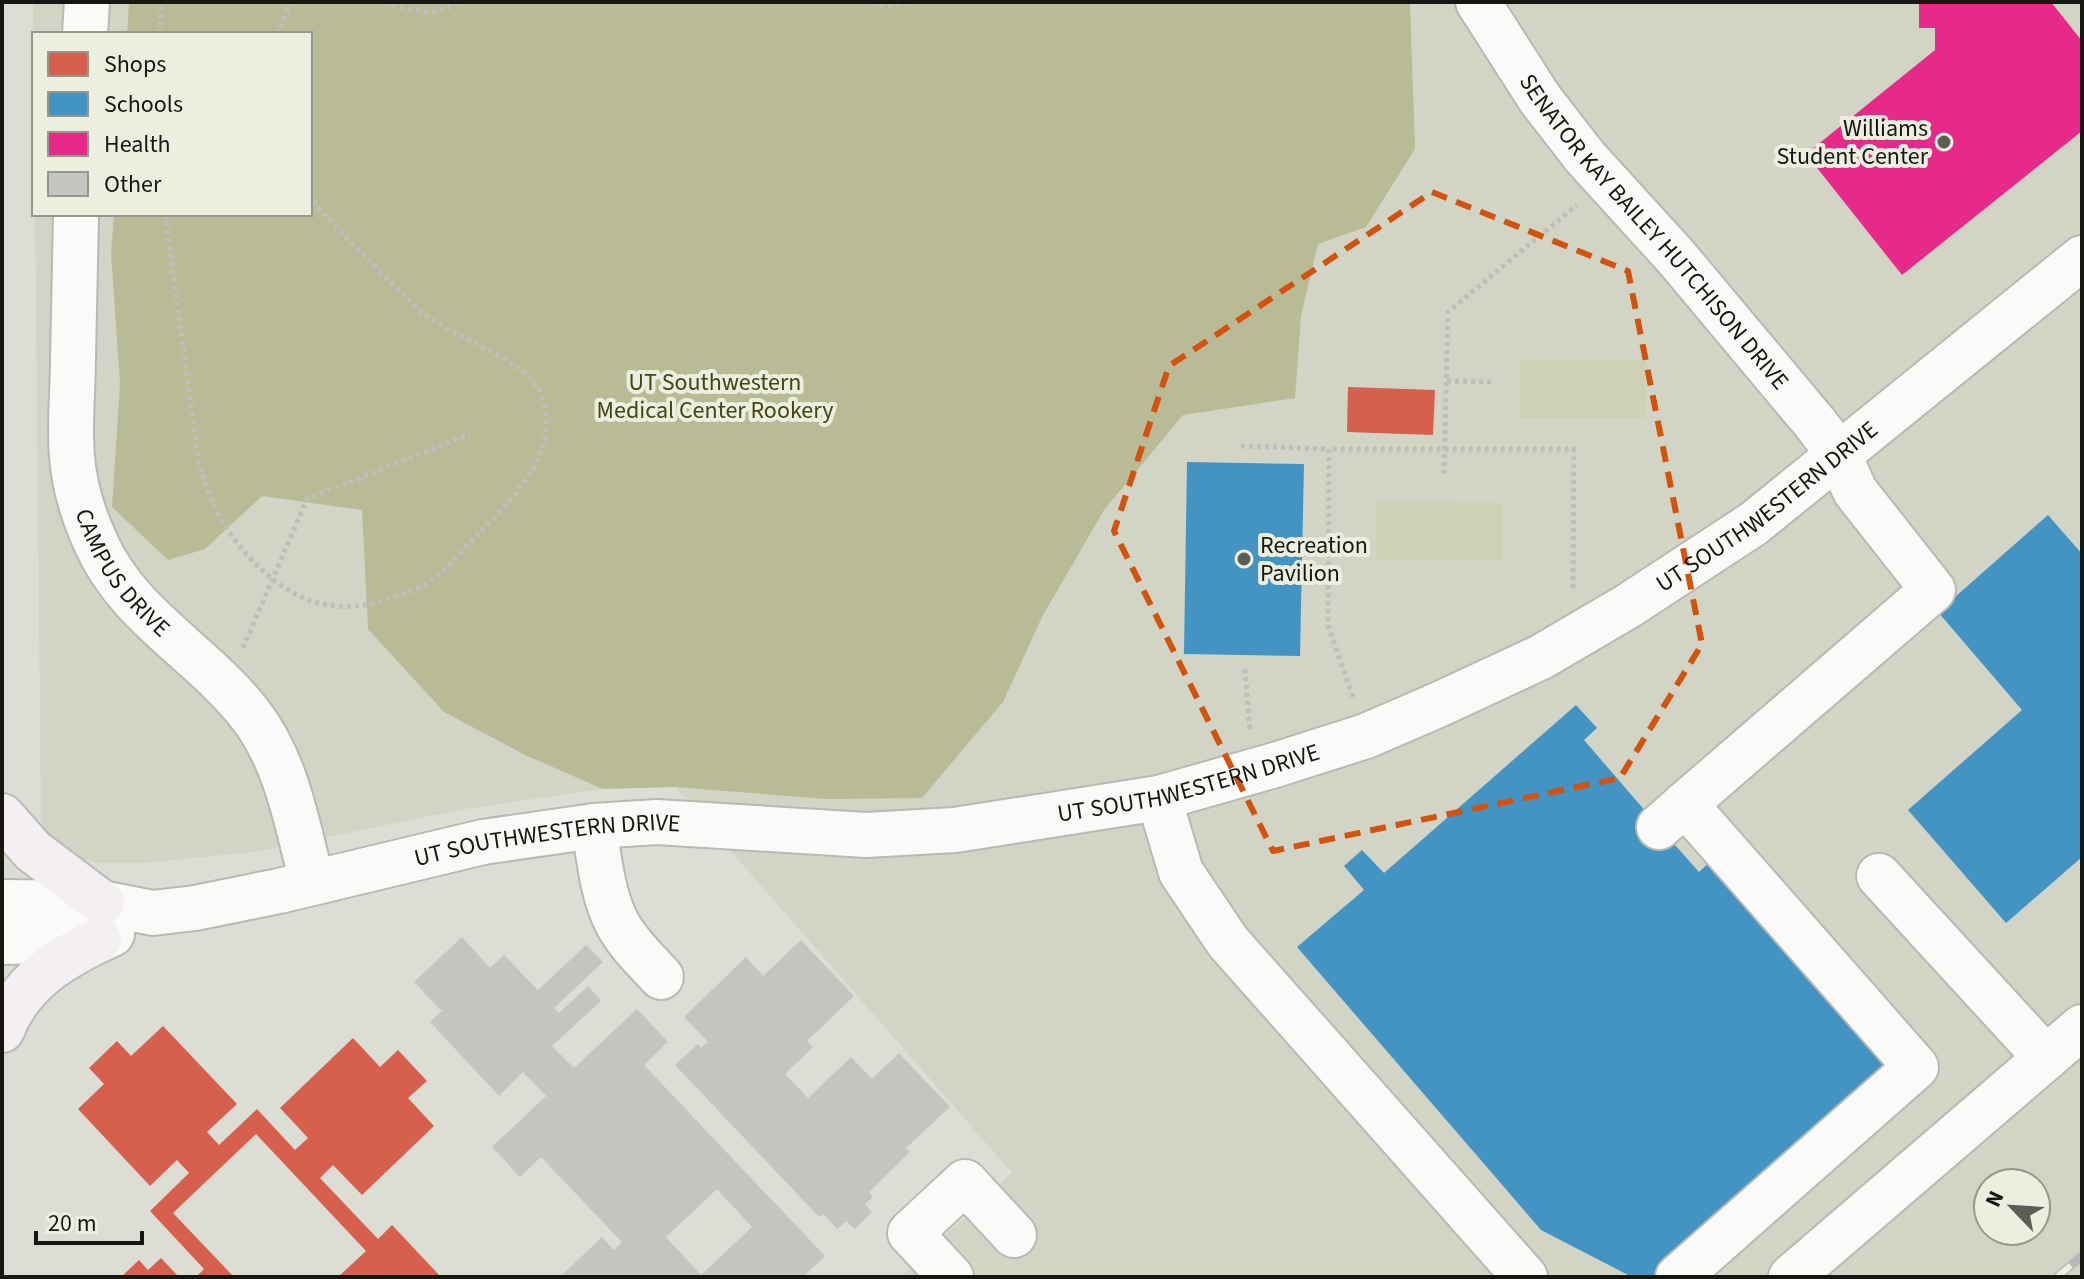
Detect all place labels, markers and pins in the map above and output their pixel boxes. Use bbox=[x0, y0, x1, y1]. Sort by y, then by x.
place label: Williams Student Center bbox=[1777, 111, 1929, 174]
marker: Williams Student Center bbox=[1935, 133, 1953, 151]
place label: Recreation Pavilion bbox=[1260, 528, 1368, 591]
marker: Recreation Pavilion bbox=[1235, 550, 1253, 568]

